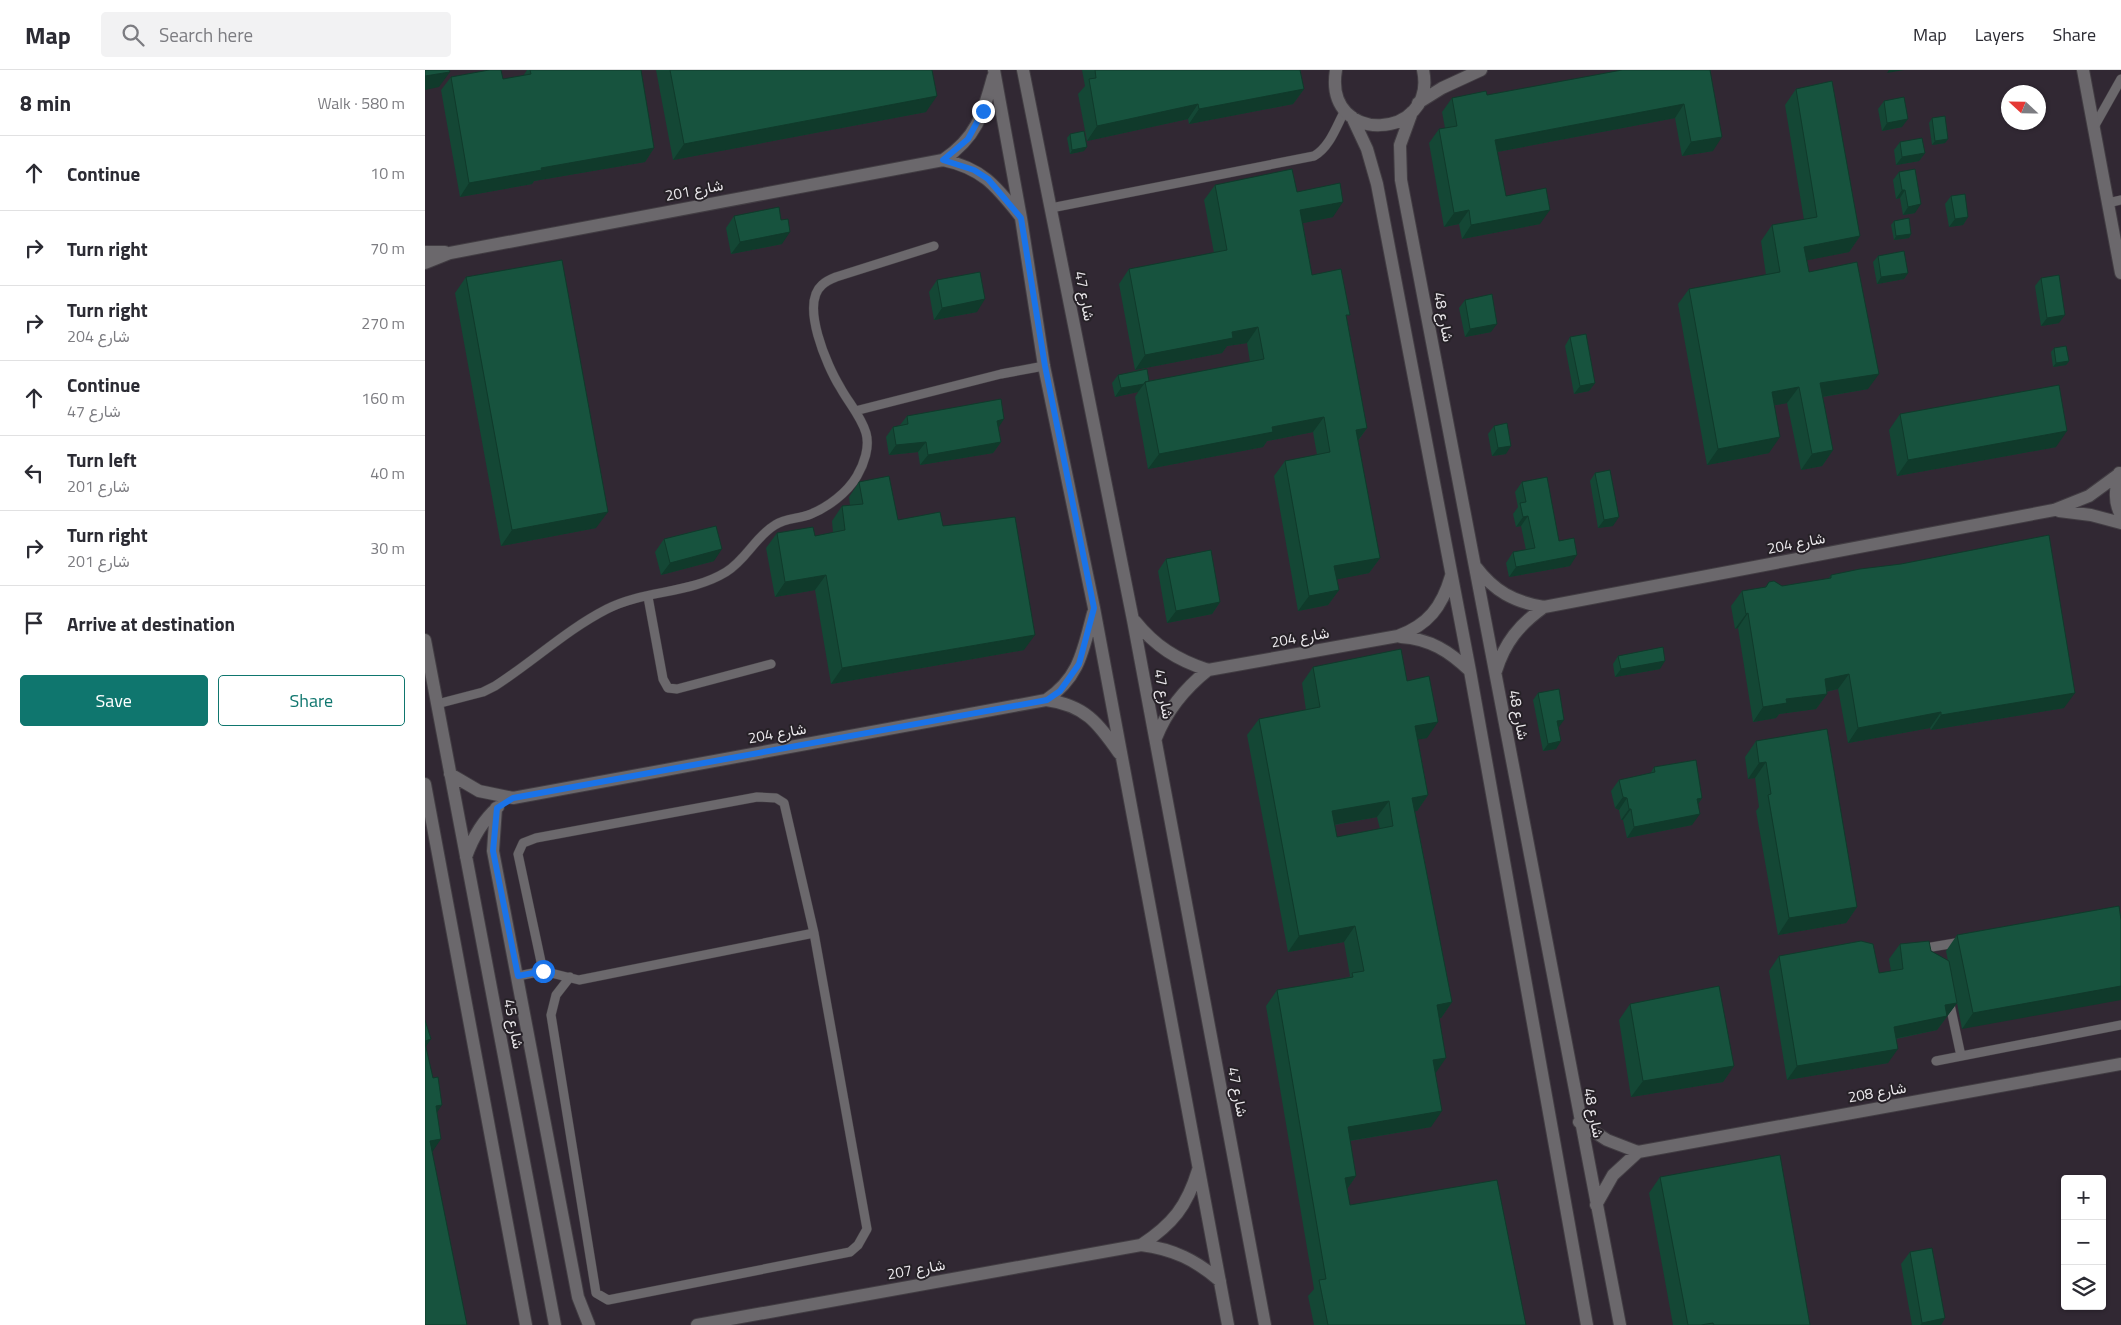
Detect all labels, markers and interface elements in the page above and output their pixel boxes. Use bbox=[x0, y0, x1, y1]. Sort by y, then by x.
search box bbox=[101, 12, 451, 57]
text: Map bbox=[25, 17, 71, 53]
text: Search here bbox=[159, 20, 253, 49]
icon: search bbox=[119, 21, 147, 49]
text: Map bbox=[1913, 21, 1947, 48]
text: Layers bbox=[1975, 21, 2024, 48]
text: Share bbox=[2052, 21, 2096, 48]
north arrow bbox=[2001, 85, 2046, 130]
text: 8 min bbox=[20, 87, 71, 119]
text: Walk · 580 m bbox=[317, 91, 405, 115]
route end bbox=[972, 100, 995, 123]
icon: ahead bbox=[20, 159, 48, 187]
text: Continue bbox=[67, 159, 140, 188]
text: 10 m bbox=[370, 161, 405, 185]
street label: شارع 201 bbox=[663, 173, 725, 207]
icon: right bbox=[20, 234, 48, 262]
text: Turn right bbox=[67, 234, 148, 263]
text: 70 m bbox=[370, 236, 405, 260]
street label: شارع 47 bbox=[1069, 269, 1101, 323]
street label: شارع 48 bbox=[1428, 290, 1460, 344]
text: Turn right bbox=[67, 295, 148, 324]
icon: right bbox=[20, 309, 48, 337]
text: 270 m bbox=[361, 311, 405, 335]
text: شارع 204 bbox=[67, 324, 130, 348]
text: Continue bbox=[67, 370, 140, 399]
icon: ahead bbox=[20, 384, 48, 412]
text: 160 m bbox=[361, 386, 405, 410]
text: شارع 47 bbox=[67, 399, 121, 423]
text: Turn left bbox=[67, 445, 137, 474]
icon: left bbox=[20, 459, 48, 487]
text: 40 m bbox=[370, 461, 405, 485]
text: شارع 201 bbox=[67, 474, 130, 498]
text: Turn right bbox=[67, 520, 148, 549]
street label: شارع 204 bbox=[1765, 526, 1827, 560]
icon: right bbox=[20, 534, 48, 562]
text: 30 m bbox=[370, 536, 405, 560]
text: شارع 201 bbox=[67, 549, 130, 573]
icon: arrive bbox=[20, 609, 48, 637]
text: Arrive at destination bbox=[67, 609, 235, 638]
street label: شارع 204 bbox=[1269, 621, 1331, 653]
street label: شارع 47 bbox=[1148, 667, 1180, 721]
button: Save bbox=[20, 675, 208, 726]
button: Share bbox=[218, 675, 405, 726]
street label: شارع 48 bbox=[1503, 688, 1535, 742]
street label: شارع 204 bbox=[746, 717, 808, 749]
route start bbox=[532, 960, 555, 983]
street label: شارع 45 bbox=[498, 997, 530, 1051]
street label: شارع 47 bbox=[1222, 1065, 1254, 1119]
street label: شارع 208 bbox=[1846, 1076, 1908, 1108]
street label: شارع 48 bbox=[1578, 1086, 1610, 1140]
map controls bbox=[2061, 1175, 2106, 1310]
button: + bbox=[2061, 1175, 2106, 1220]
button: − bbox=[2061, 1220, 2106, 1265]
street label: شارع 207 bbox=[885, 1253, 947, 1285]
button: layers bbox=[2061, 1265, 2106, 1310]

